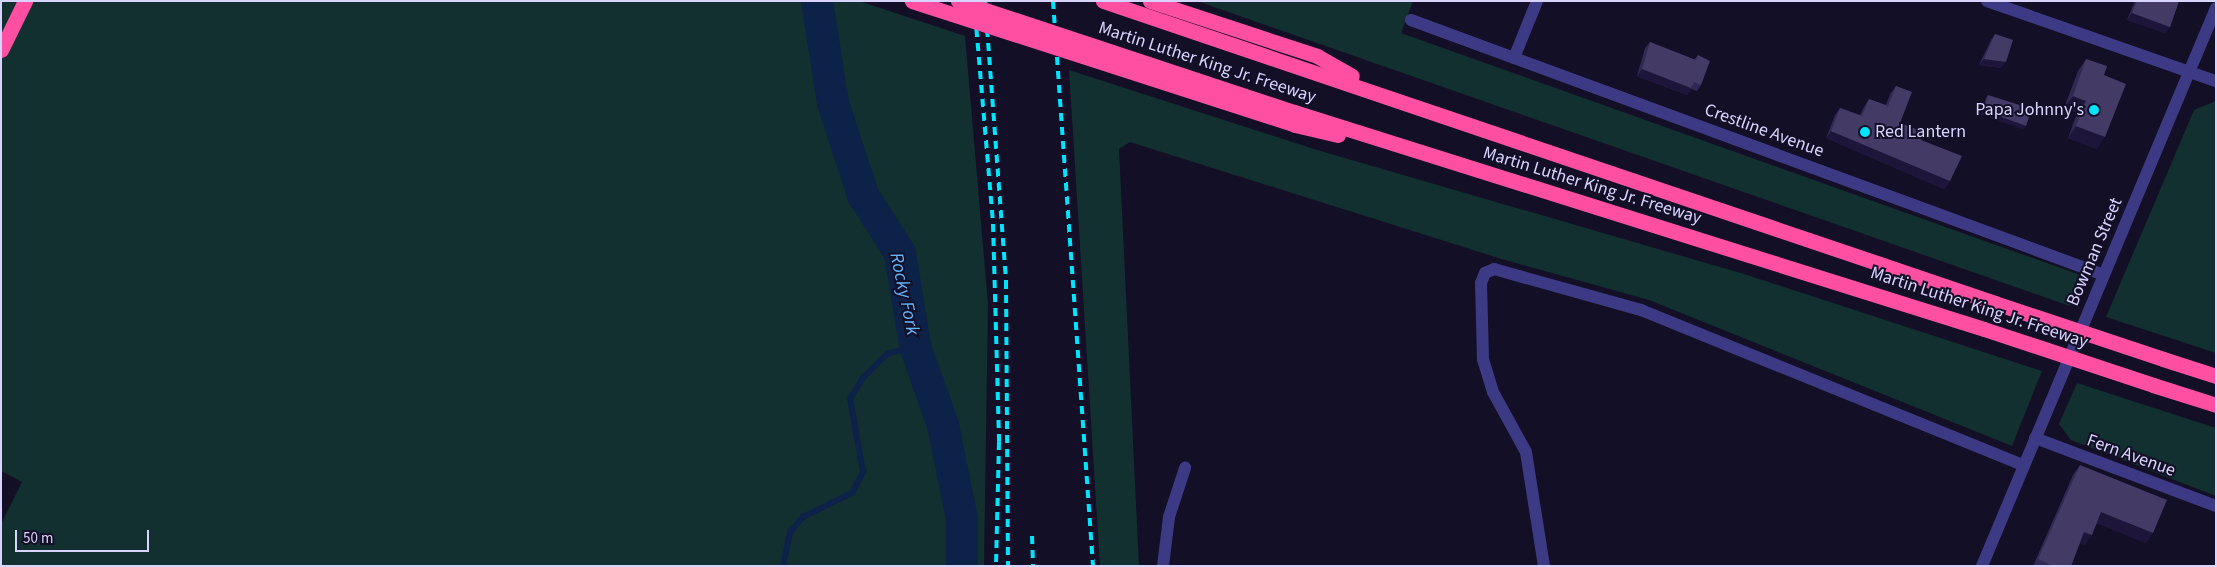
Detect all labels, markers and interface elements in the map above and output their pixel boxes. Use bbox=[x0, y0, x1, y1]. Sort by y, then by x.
street label: Martin Luther King Jr. Freeway bbox=[1096, 18, 1318, 108]
street label: Crestline Avenue bbox=[1701, 99, 1827, 163]
place label: Papa Johnny's bbox=[1975, 99, 2084, 121]
marker: Papa Johnny's bbox=[2088, 104, 2100, 116]
place label: Red Lantern bbox=[1875, 121, 1966, 143]
marker: Red Lantern bbox=[1859, 126, 1871, 138]
street label: Martin Luther King Jr. Freeway bbox=[1480, 142, 1704, 230]
street label: Bowman Street bbox=[2062, 195, 2128, 309]
water label: Rocky Fork bbox=[884, 251, 924, 337]
street label: Martin Luther King Jr. Freeway bbox=[1868, 263, 2090, 353]
street label: Fern Avenue bbox=[2084, 430, 2178, 482]
scale bar bbox=[18, 520, 151, 552]
text: 50 m bbox=[23, 528, 53, 549]

